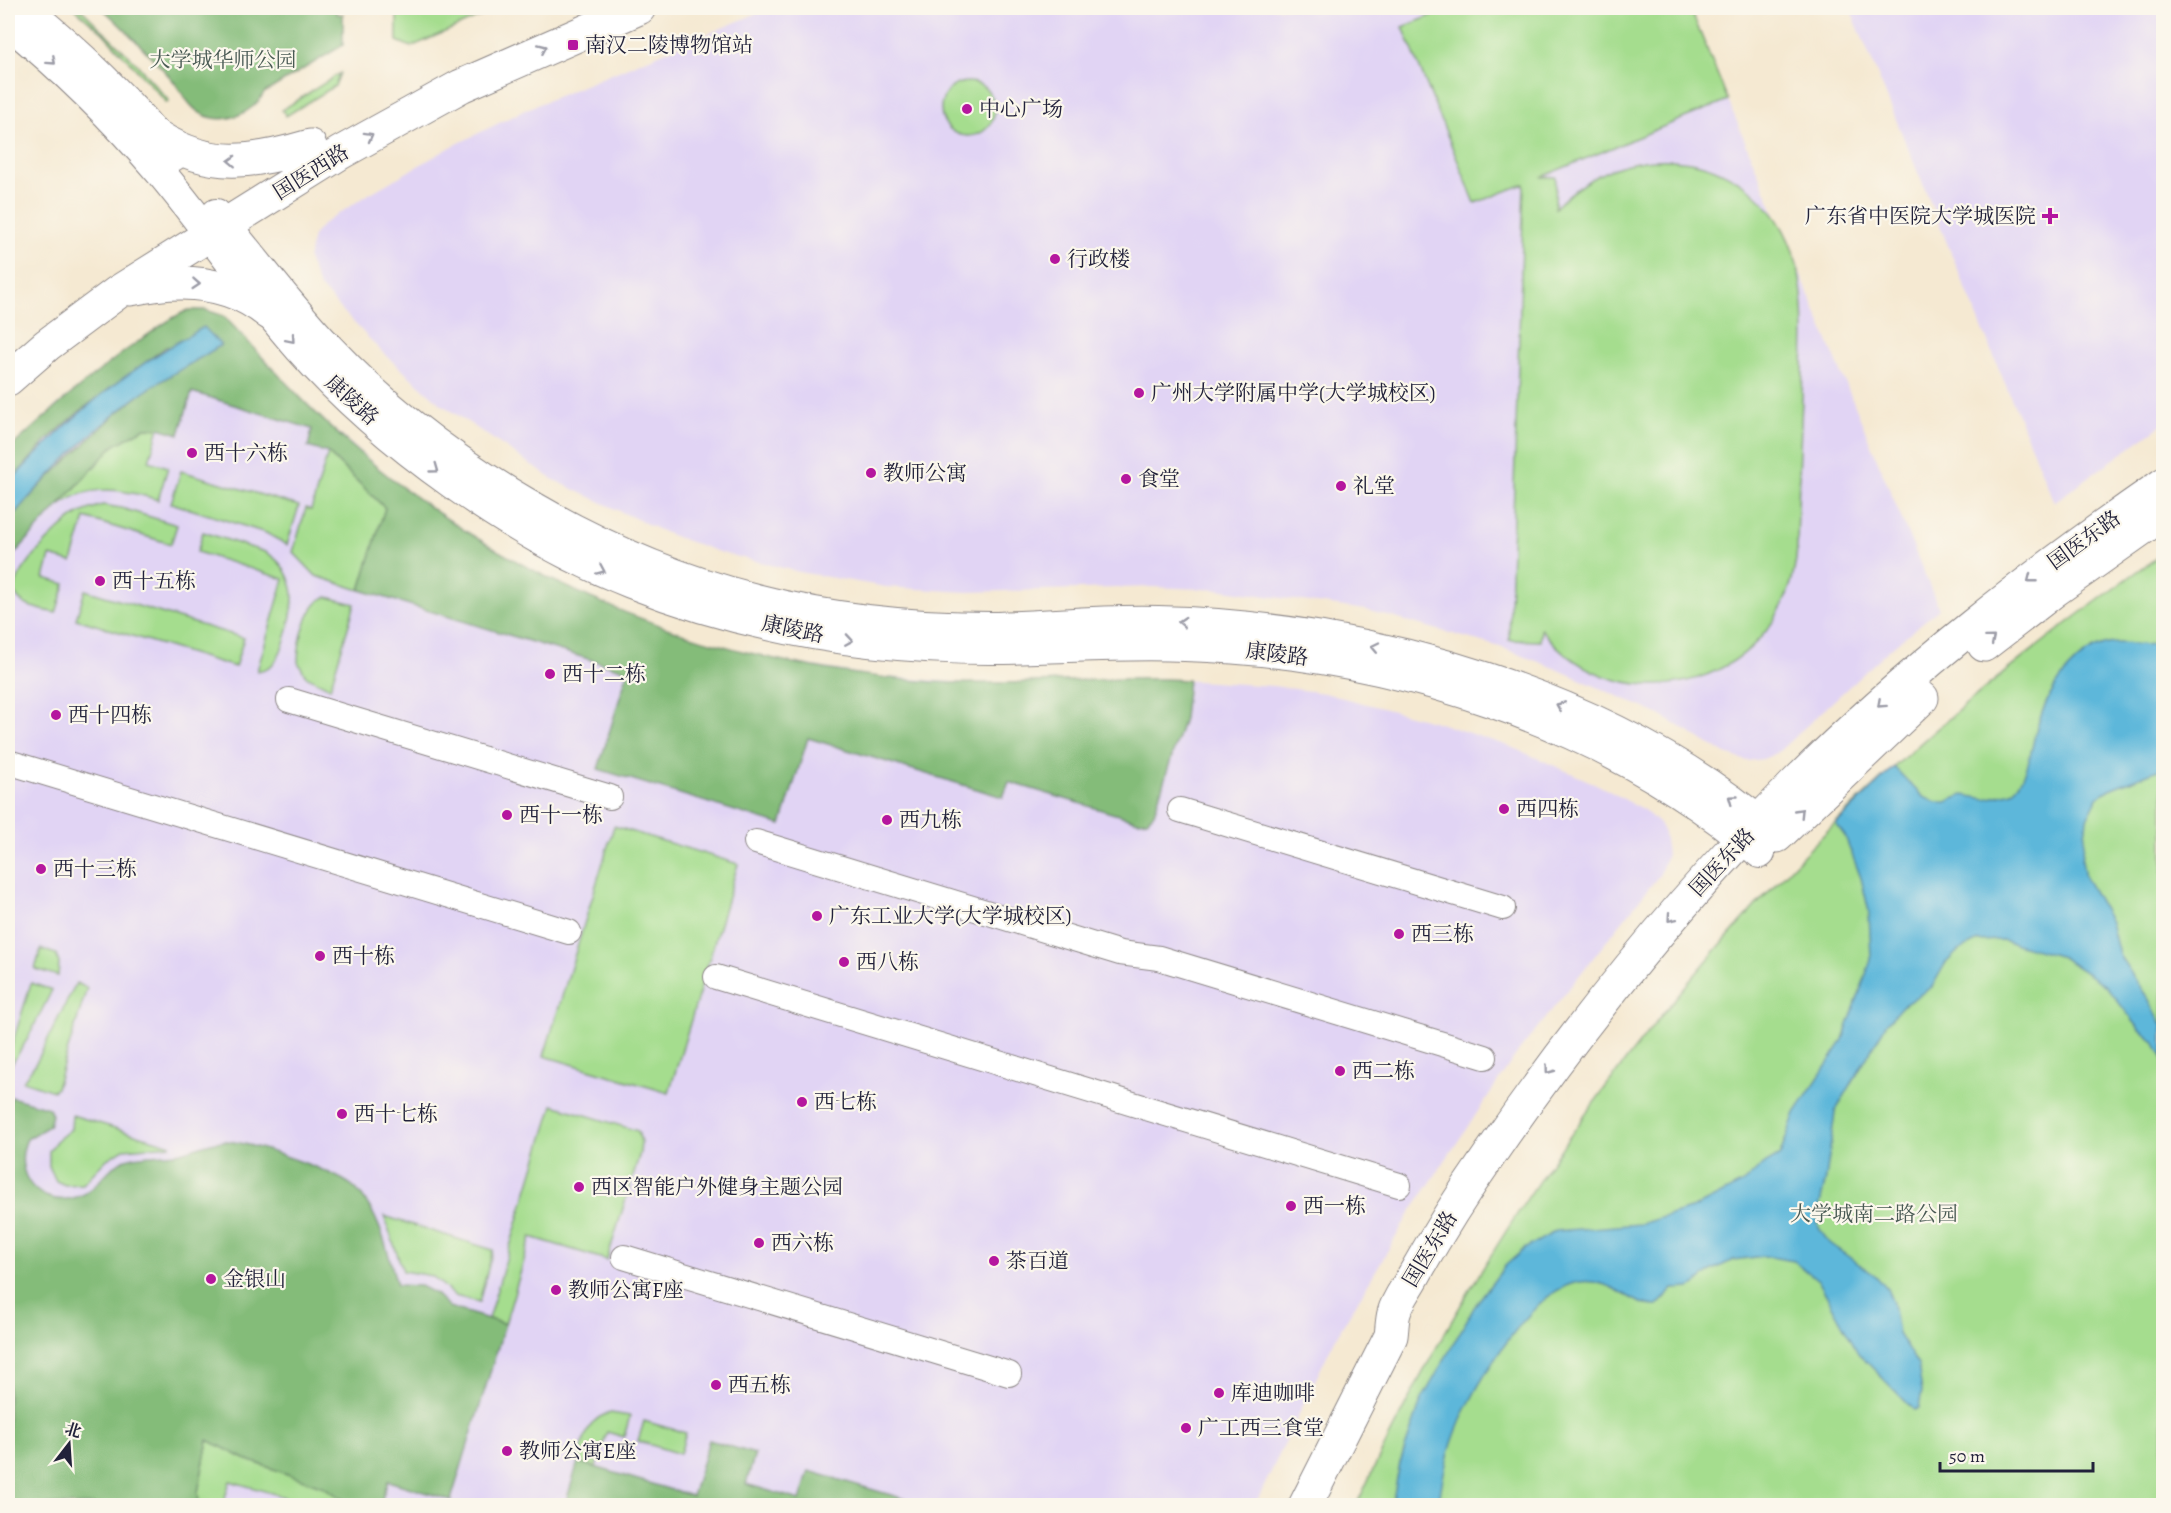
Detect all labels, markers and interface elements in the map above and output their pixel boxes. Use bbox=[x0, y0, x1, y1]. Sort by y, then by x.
place label: 南汉二陵博物馆站 bbox=[585, 31, 753, 59]
marker: 南汉二陵博物馆站 bbox=[566, 38, 580, 52]
one-way arrow bbox=[537, 44, 548, 56]
park label: 大学城华师公园 bbox=[150, 46, 297, 74]
one-way arrow bbox=[45, 54, 56, 65]
place label: 中心广场 bbox=[979, 95, 1063, 123]
marker: 中心广场 bbox=[960, 102, 974, 116]
one-way arrow bbox=[363, 132, 373, 143]
street label: 国医西路 bbox=[268, 138, 354, 206]
one-way arrow bbox=[227, 155, 236, 167]
place label: 广东省中医院大学城医院 bbox=[1805, 202, 2036, 230]
marker: 广东省中医院大学城医院 bbox=[2041, 207, 2059, 225]
place label: 行政楼 bbox=[1067, 245, 1130, 273]
marker: 行政楼 bbox=[1048, 252, 1062, 266]
one-way arrow bbox=[192, 277, 201, 290]
one-way arrow bbox=[284, 332, 295, 343]
street label: 康陵路 bbox=[319, 369, 385, 431]
place label: 广州大学附属中学(大学城校区) bbox=[1151, 379, 1436, 407]
marker: 广州大学附属中学(大学城校区) bbox=[1132, 386, 1146, 400]
place label: 西十六栋 bbox=[204, 439, 288, 467]
marker: 西十六栋 bbox=[185, 446, 199, 460]
place label: 教师公寓 bbox=[883, 459, 967, 487]
one-way arrow bbox=[428, 462, 439, 473]
place label: 食堂 bbox=[1138, 465, 1180, 493]
marker: 教师公寓 bbox=[864, 466, 878, 480]
marker: 食堂 bbox=[1119, 472, 1133, 486]
place label: 礼堂 bbox=[1353, 472, 1395, 500]
marker: 礼堂 bbox=[1334, 479, 1348, 493]
street label: 国医东路 bbox=[2042, 504, 2126, 576]
one-way arrow bbox=[595, 563, 606, 575]
place label: 西十五栋 bbox=[112, 567, 196, 595]
one-way arrow bbox=[2026, 572, 2037, 583]
marker: 西十五栋 bbox=[93, 574, 107, 588]
street label: 康陵路 bbox=[759, 609, 827, 649]
one-way arrow bbox=[1177, 615, 1186, 628]
one-way arrow bbox=[844, 633, 854, 645]
street label: 康陵路 bbox=[1244, 636, 1310, 672]
one-way arrow bbox=[1984, 636, 1995, 647]
one-way arrow bbox=[1370, 641, 1380, 654]
place label: 西十二栋 bbox=[562, 660, 646, 688]
marker: 西十二栋 bbox=[543, 667, 557, 681]
one-way arrow bbox=[1877, 697, 1888, 708]
place label: 西十四栋 bbox=[68, 701, 152, 729]
one-way arrow bbox=[1556, 702, 1567, 714]
marker: 西十四栋 bbox=[49, 708, 63, 722]
place label: 西四栋 bbox=[1516, 795, 1579, 823]
one-way arrow bbox=[1727, 795, 1738, 806]
place label: 西十一栋 bbox=[519, 801, 603, 829]
marker: 西四栋 bbox=[1497, 802, 1511, 816]
place label: 西九栋 bbox=[899, 806, 962, 834]
marker: 西十一栋 bbox=[500, 808, 514, 822]
one-way arrow bbox=[1792, 809, 1803, 820]
marker: 西九栋 bbox=[880, 813, 894, 827]
street label: 国医东路 bbox=[1683, 822, 1761, 902]
place label: 西十三栋 bbox=[53, 855, 137, 883]
marker: 西十三栋 bbox=[34, 862, 48, 876]
place label: 广东工业大学(大学城校区) bbox=[829, 902, 1072, 930]
marker: 广东工业大学(大学城校区) bbox=[810, 909, 824, 923]
one-way arrow bbox=[1667, 911, 1678, 922]
place label: 西三栋 bbox=[1411, 920, 1474, 948]
marker: 西三栋 bbox=[1392, 927, 1406, 941]
place label: 西十栋 bbox=[332, 942, 395, 970]
place label: 西八栋 bbox=[856, 948, 919, 976]
marker: 西十栋 bbox=[313, 949, 327, 963]
marker: 西八栋 bbox=[837, 955, 851, 969]
place label: 西二栋 bbox=[1352, 1057, 1415, 1085]
marker: 西二栋 bbox=[1333, 1064, 1347, 1078]
one-way arrow bbox=[1546, 1064, 1557, 1075]
place label: 西七栋 bbox=[814, 1088, 877, 1116]
marker: 西七栋 bbox=[795, 1095, 809, 1109]
place label: 西十七栋 bbox=[354, 1100, 438, 1128]
marker: 西十七栋 bbox=[335, 1107, 349, 1121]
place label: 西区智能户外健身主题公园 bbox=[591, 1173, 843, 1201]
marker: 西区智能户外健身主题公园 bbox=[572, 1180, 586, 1194]
place label: 西一栋 bbox=[1303, 1192, 1366, 1220]
marker: 西一栋 bbox=[1284, 1199, 1298, 1213]
park label: 大学城南二路公园 bbox=[1790, 1200, 1958, 1228]
street label: 国医东路 bbox=[1396, 1206, 1464, 1292]
place label: 西六栋 bbox=[771, 1229, 834, 1257]
marker: 西六栋 bbox=[752, 1236, 766, 1250]
place label: 茶百道 bbox=[1006, 1247, 1069, 1275]
marker: 茶百道 bbox=[987, 1254, 1001, 1268]
place label: 金银山 bbox=[223, 1265, 286, 1293]
marker: 金银山 bbox=[204, 1272, 218, 1286]
place label: 教师公寓F座 bbox=[568, 1276, 684, 1304]
marker: 教师公寓F座 bbox=[549, 1283, 563, 1297]
place label: 西五栋 bbox=[728, 1371, 791, 1399]
marker: 西五栋 bbox=[709, 1378, 723, 1392]
place label: 库迪咖啡 bbox=[1231, 1379, 1315, 1407]
marker: 库迪咖啡 bbox=[1212, 1386, 1226, 1400]
north arrow bbox=[39, 1414, 99, 1474]
place label: 广工西三食堂 bbox=[1198, 1414, 1324, 1442]
text: 北 bbox=[62, 1418, 84, 1443]
marker: 广工西三食堂 bbox=[1179, 1421, 1193, 1435]
scale bar bbox=[1940, 1435, 2093, 1473]
place label: 教师公寓E座 bbox=[519, 1437, 636, 1465]
marker: 教师公寓E座 bbox=[500, 1444, 514, 1458]
text: 50 m bbox=[1949, 1444, 1985, 1468]

